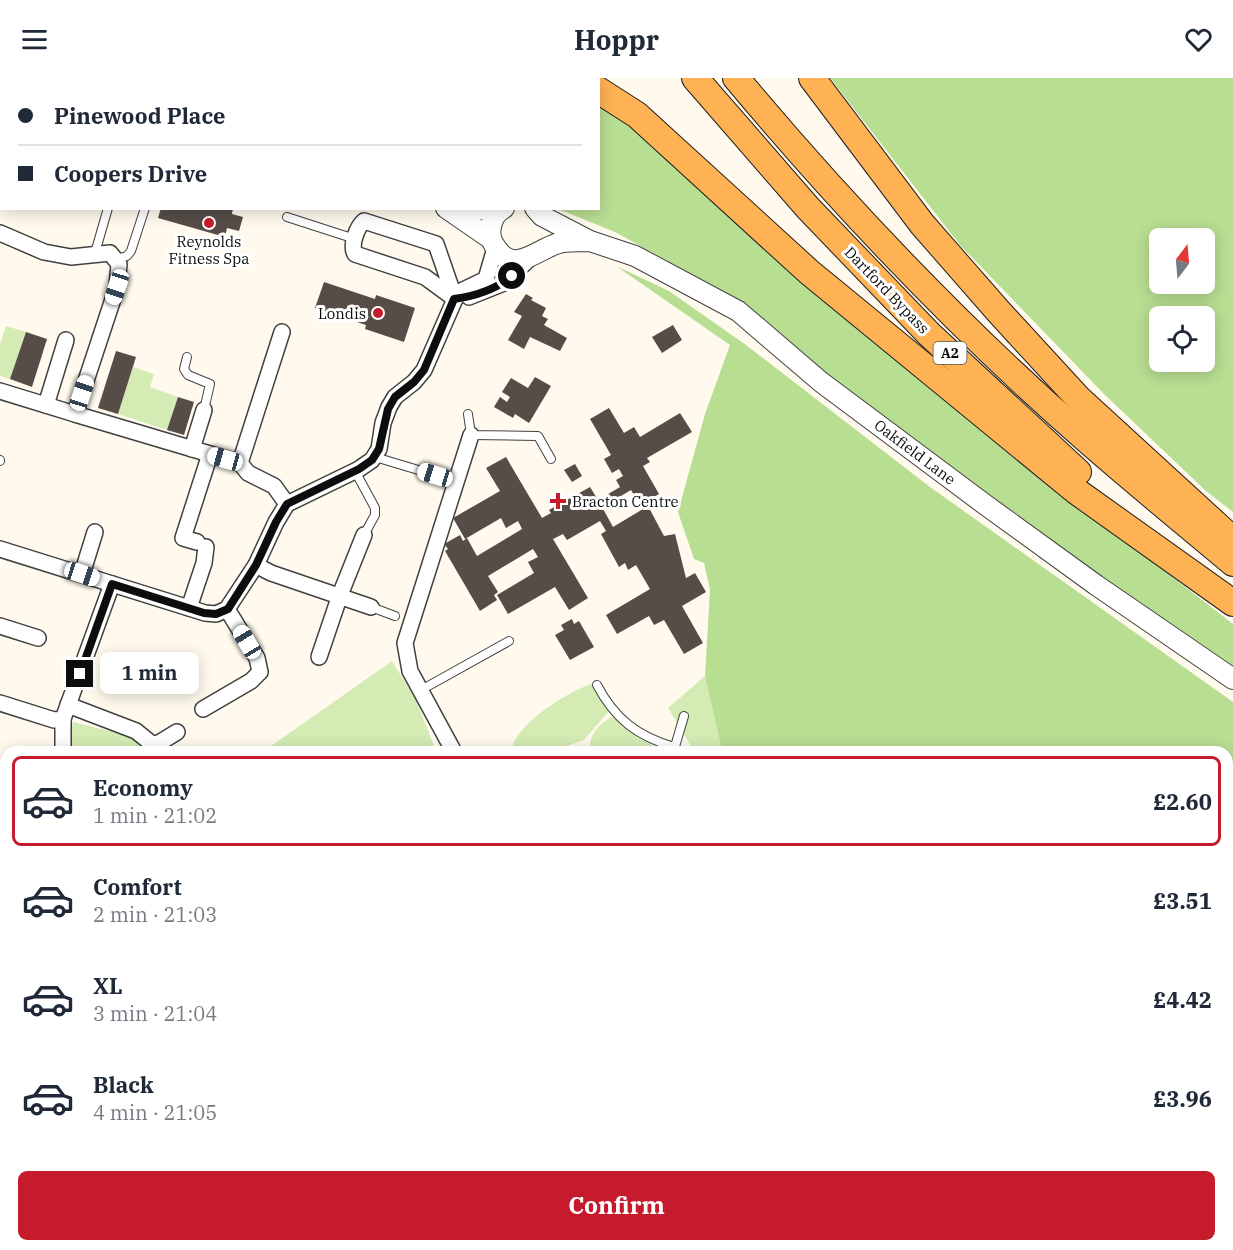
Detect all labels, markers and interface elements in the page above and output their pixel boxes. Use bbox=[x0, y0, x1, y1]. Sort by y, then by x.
text: Hoppr bbox=[574, 22, 659, 57]
icon: menu bbox=[18, 23, 51, 56]
icon: heart bbox=[1182, 23, 1215, 56]
text: Pinewood Place bbox=[54, 101, 226, 130]
text: Coopers Drive bbox=[54, 159, 207, 188]
marker: Reynolds Fitness Spa bbox=[202, 216, 216, 230]
north arrow bbox=[1149, 228, 1215, 294]
map controls bbox=[1149, 228, 1215, 372]
place label: Reynolds Fitness Spa bbox=[169, 232, 249, 268]
street label: Dartford Bypass bbox=[841, 243, 933, 337]
route start bbox=[498, 262, 525, 289]
car bbox=[103, 267, 131, 307]
place label: Londis bbox=[318, 304, 366, 323]
marker: Londis bbox=[371, 306, 385, 320]
button: locate bbox=[1149, 306, 1215, 372]
road number: A2 bbox=[934, 342, 966, 364]
car bbox=[68, 373, 96, 413]
street label: Oakfield Lane bbox=[871, 415, 959, 489]
car bbox=[205, 445, 245, 473]
car bbox=[415, 461, 455, 489]
marker: Bracton Centre bbox=[549, 492, 567, 510]
place label: Bracton Centre bbox=[572, 492, 679, 511]
car bbox=[62, 560, 102, 588]
car bbox=[230, 622, 264, 662]
callout: 1 min bbox=[101, 653, 200, 695]
text: 1 min bbox=[122, 659, 178, 686]
route end bbox=[66, 660, 93, 687]
text: Economy bbox=[93, 773, 193, 802]
icon: car bbox=[21, 774, 75, 828]
text: £2.60 bbox=[1153, 787, 1212, 816]
text: 1 min · 21:02 bbox=[93, 802, 217, 829]
text: Comfort bbox=[93, 872, 182, 901]
icon: car bbox=[21, 873, 75, 927]
text: £3.51 bbox=[1153, 886, 1212, 915]
text: 2 min · 21:03 bbox=[93, 901, 217, 928]
text: XL bbox=[93, 971, 123, 1000]
icon: car bbox=[21, 972, 75, 1026]
text: £4.42 bbox=[1153, 985, 1212, 1014]
text: 3 min · 21:04 bbox=[93, 1000, 217, 1027]
text: Black bbox=[93, 1070, 154, 1099]
icon: car bbox=[21, 1071, 75, 1125]
text: £3.96 bbox=[1153, 1084, 1212, 1113]
text: 4 min · 21:05 bbox=[93, 1099, 217, 1126]
button: Confirm bbox=[18, 1171, 1215, 1240]

